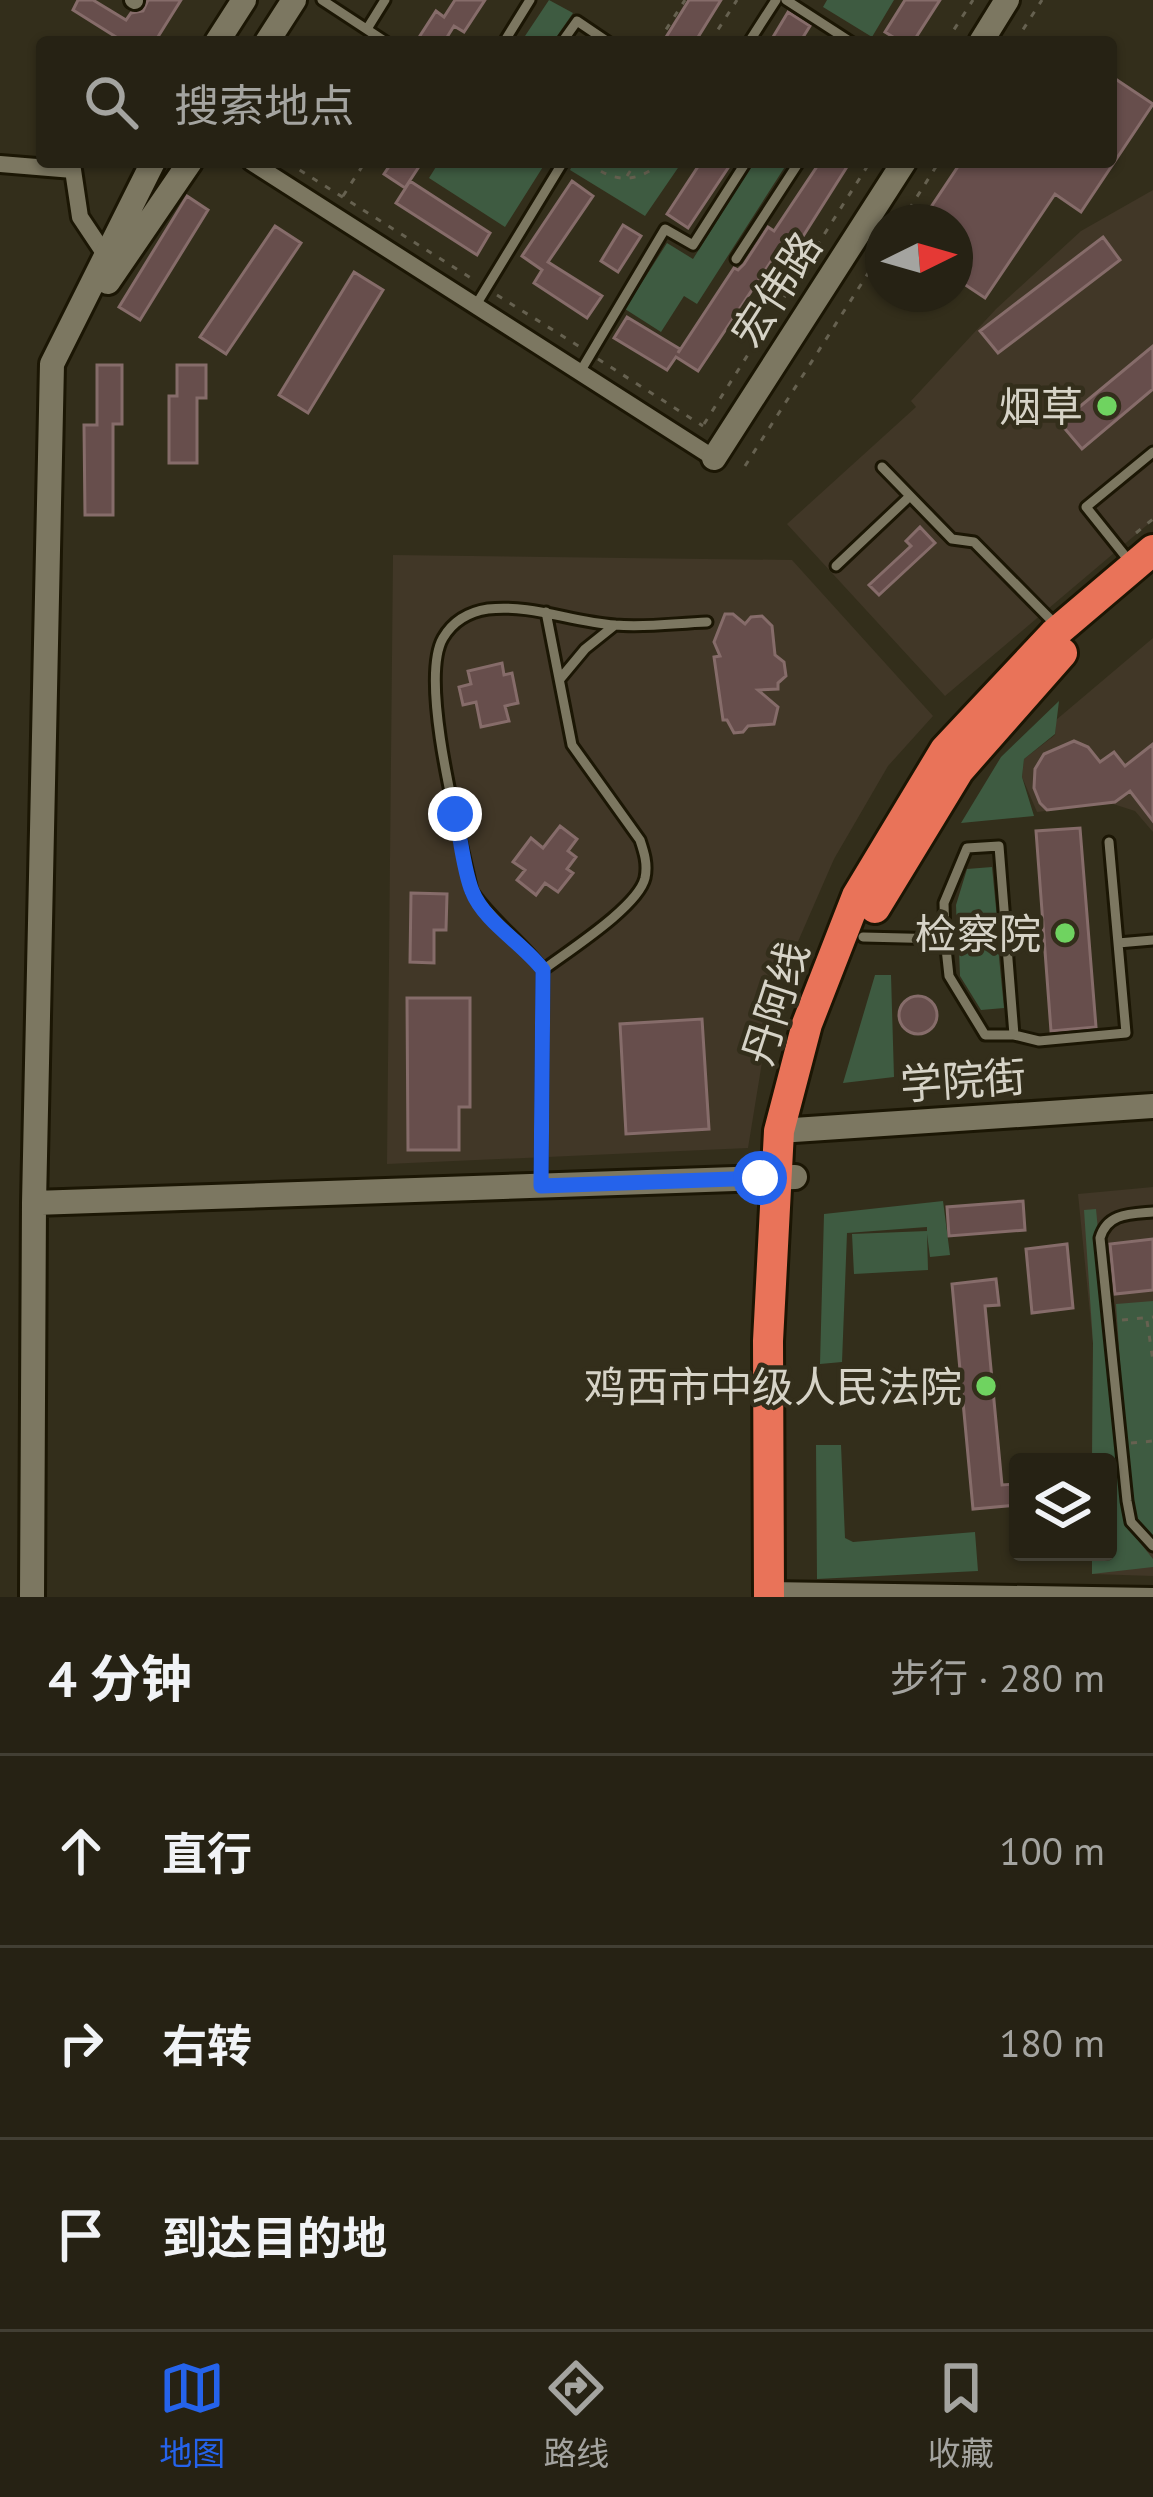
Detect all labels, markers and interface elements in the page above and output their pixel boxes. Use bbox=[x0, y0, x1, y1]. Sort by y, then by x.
search box bbox=[36, 36, 1117, 168]
icon: search bbox=[78, 69, 144, 135]
text: 搜索地点 bbox=[174, 76, 354, 134]
north arrow bbox=[865, 204, 973, 312]
street label: 宏伟路 bbox=[719, 221, 833, 357]
place label: 烟草 bbox=[999, 379, 1083, 434]
marker: 烟草 bbox=[1094, 393, 1120, 419]
route end bbox=[428, 787, 482, 841]
place label: 检察院 bbox=[915, 906, 1041, 961]
marker: 检察院 bbox=[1052, 920, 1078, 946]
street label: 丹阿线 bbox=[729, 935, 821, 1071]
street label: 学院街 bbox=[898, 1048, 1028, 1112]
route start bbox=[733, 1151, 787, 1205]
place label: 鸡西市中级人民法院 bbox=[584, 1359, 962, 1414]
marker: 鸡西市中级人民法院 bbox=[973, 1373, 999, 1399]
map controls bbox=[1009, 1453, 1117, 1561]
button: layers bbox=[1009, 1453, 1117, 1561]
text: 4 分钟 bbox=[48, 1645, 192, 1711]
text: 步行 · 280 m bbox=[890, 1652, 1105, 1703]
icon: ahead bbox=[48, 1818, 114, 1884]
text: 直行 bbox=[162, 1824, 252, 1882]
text: 100 m bbox=[999, 1825, 1105, 1876]
icon: right bbox=[48, 2010, 114, 2076]
text: 右转 bbox=[162, 2016, 252, 2074]
text: 180 m bbox=[999, 2017, 1105, 2068]
icon: arrive bbox=[48, 2202, 114, 2268]
text: 到达目的地 bbox=[162, 2208, 387, 2266]
tab: 地图 bbox=[159, 2355, 225, 2475]
tab: 路线 bbox=[543, 2355, 609, 2475]
tab: 收藏 bbox=[928, 2355, 994, 2475]

